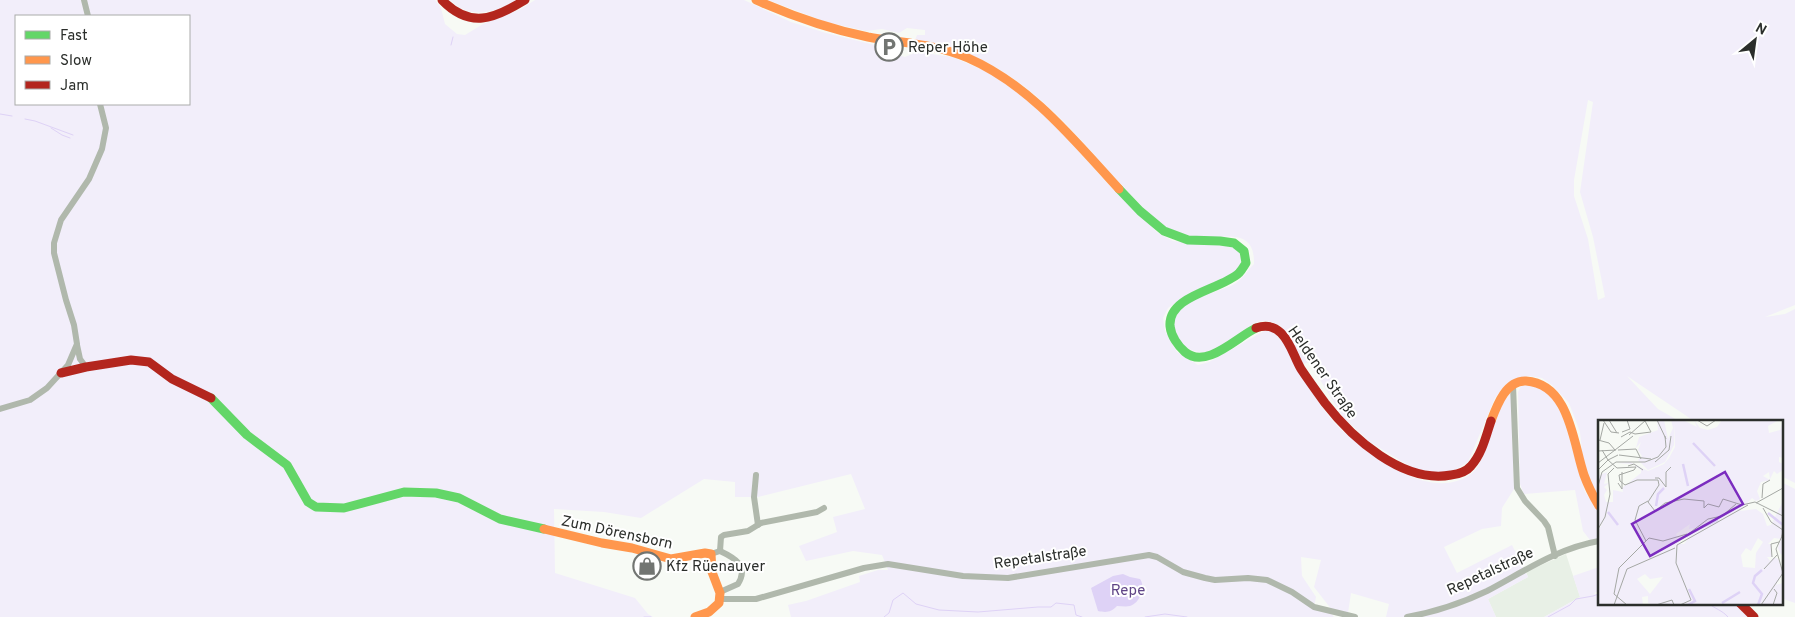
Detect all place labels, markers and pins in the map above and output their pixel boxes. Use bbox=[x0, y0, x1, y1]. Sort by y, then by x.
parking icon: Reper Höhe bbox=[874, 32, 904, 62]
place label: Reper Höhe bbox=[908, 39, 988, 58]
shop icon: Kfz Rüenauver bbox=[632, 551, 662, 581]
place label: Kfz Rüenauver bbox=[666, 558, 765, 577]

